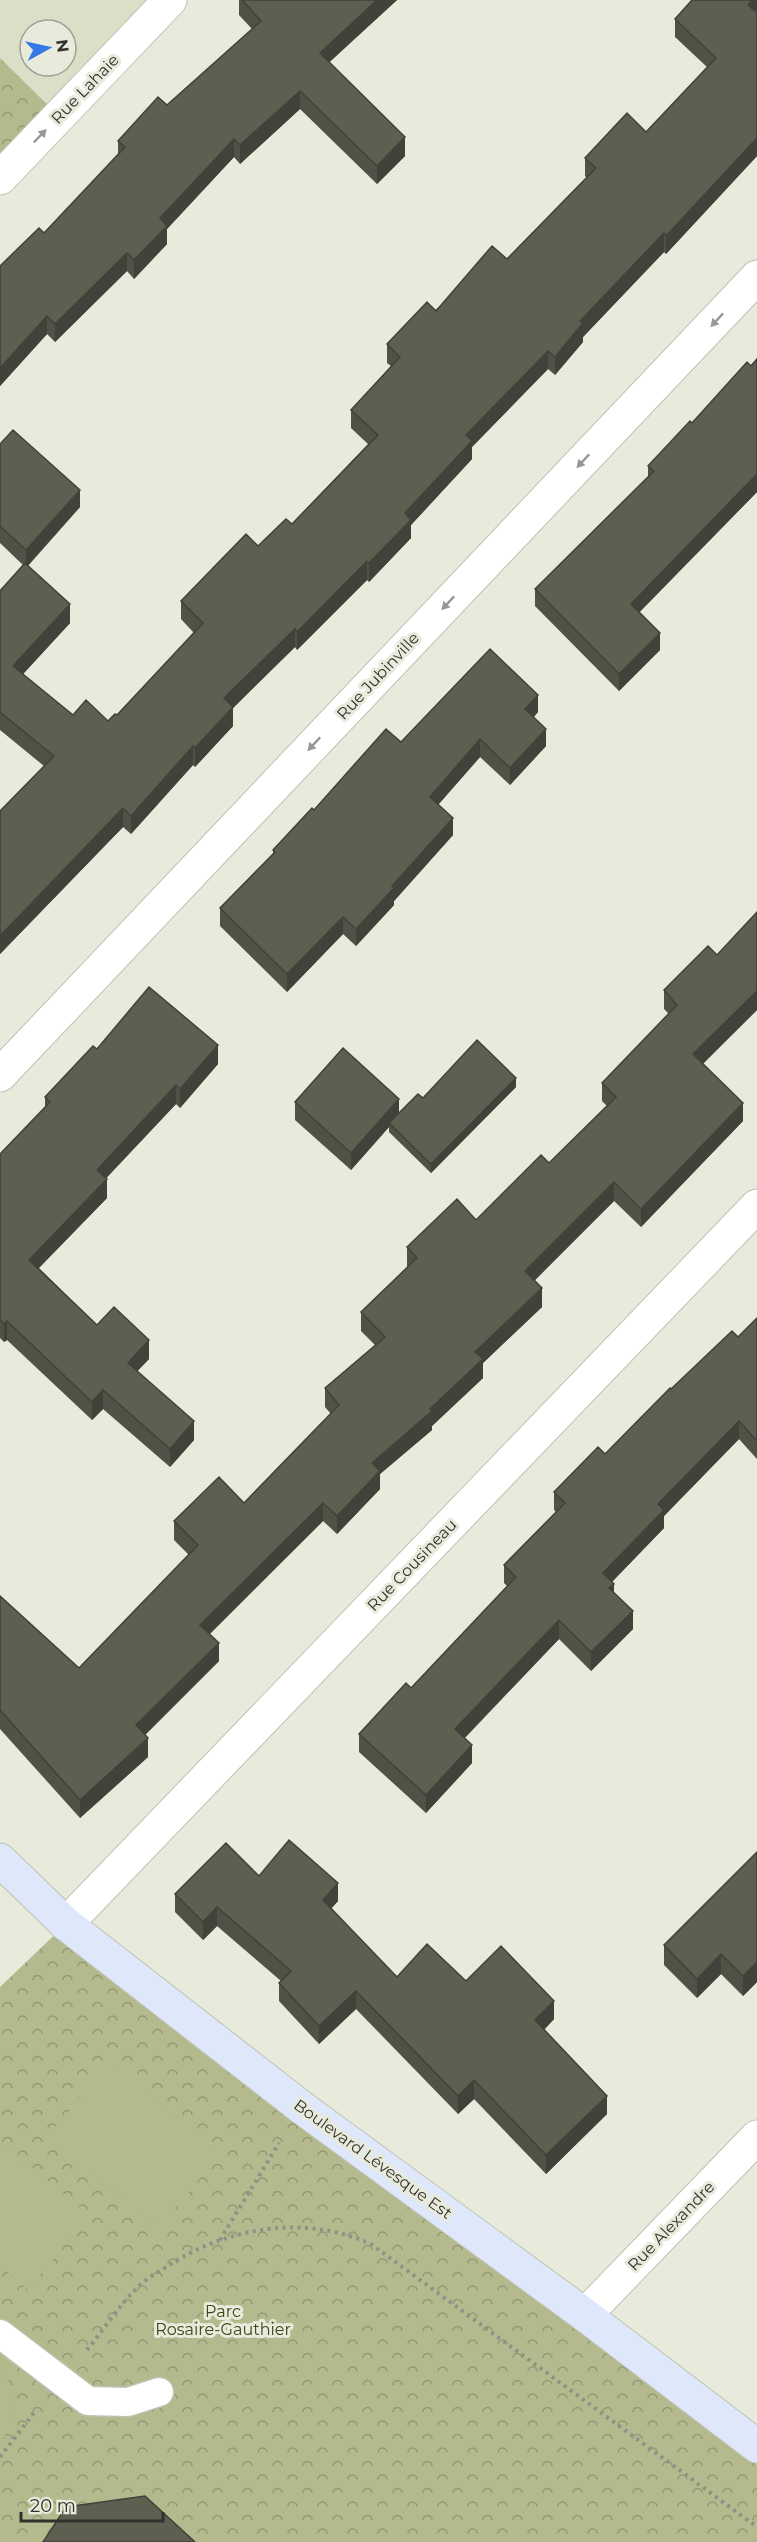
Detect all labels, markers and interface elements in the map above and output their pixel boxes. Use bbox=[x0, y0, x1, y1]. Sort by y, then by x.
north arrow bbox=[18, 18, 78, 78]
text: N bbox=[52, 38, 73, 54]
street label: Rue Lahaie bbox=[47, 50, 123, 128]
one-way arrow bbox=[33, 129, 47, 143]
one-way arrow bbox=[710, 312, 724, 327]
one-way arrow bbox=[576, 454, 590, 468]
one-way arrow bbox=[442, 595, 456, 609]
street label: Rue Jubinville bbox=[333, 629, 423, 723]
one-way arrow bbox=[308, 736, 321, 751]
street label: Rue Cousineau bbox=[363, 1515, 461, 1615]
street label: Boulevard Lévesque Est bbox=[290, 2095, 456, 2223]
street label: Rue Alexandre bbox=[624, 2177, 718, 2275]
park label: Parc Rosaire-Gauthier bbox=[155, 2302, 291, 2339]
scale bar bbox=[21, 2485, 164, 2523]
text: 20 m bbox=[30, 2495, 76, 2517]

